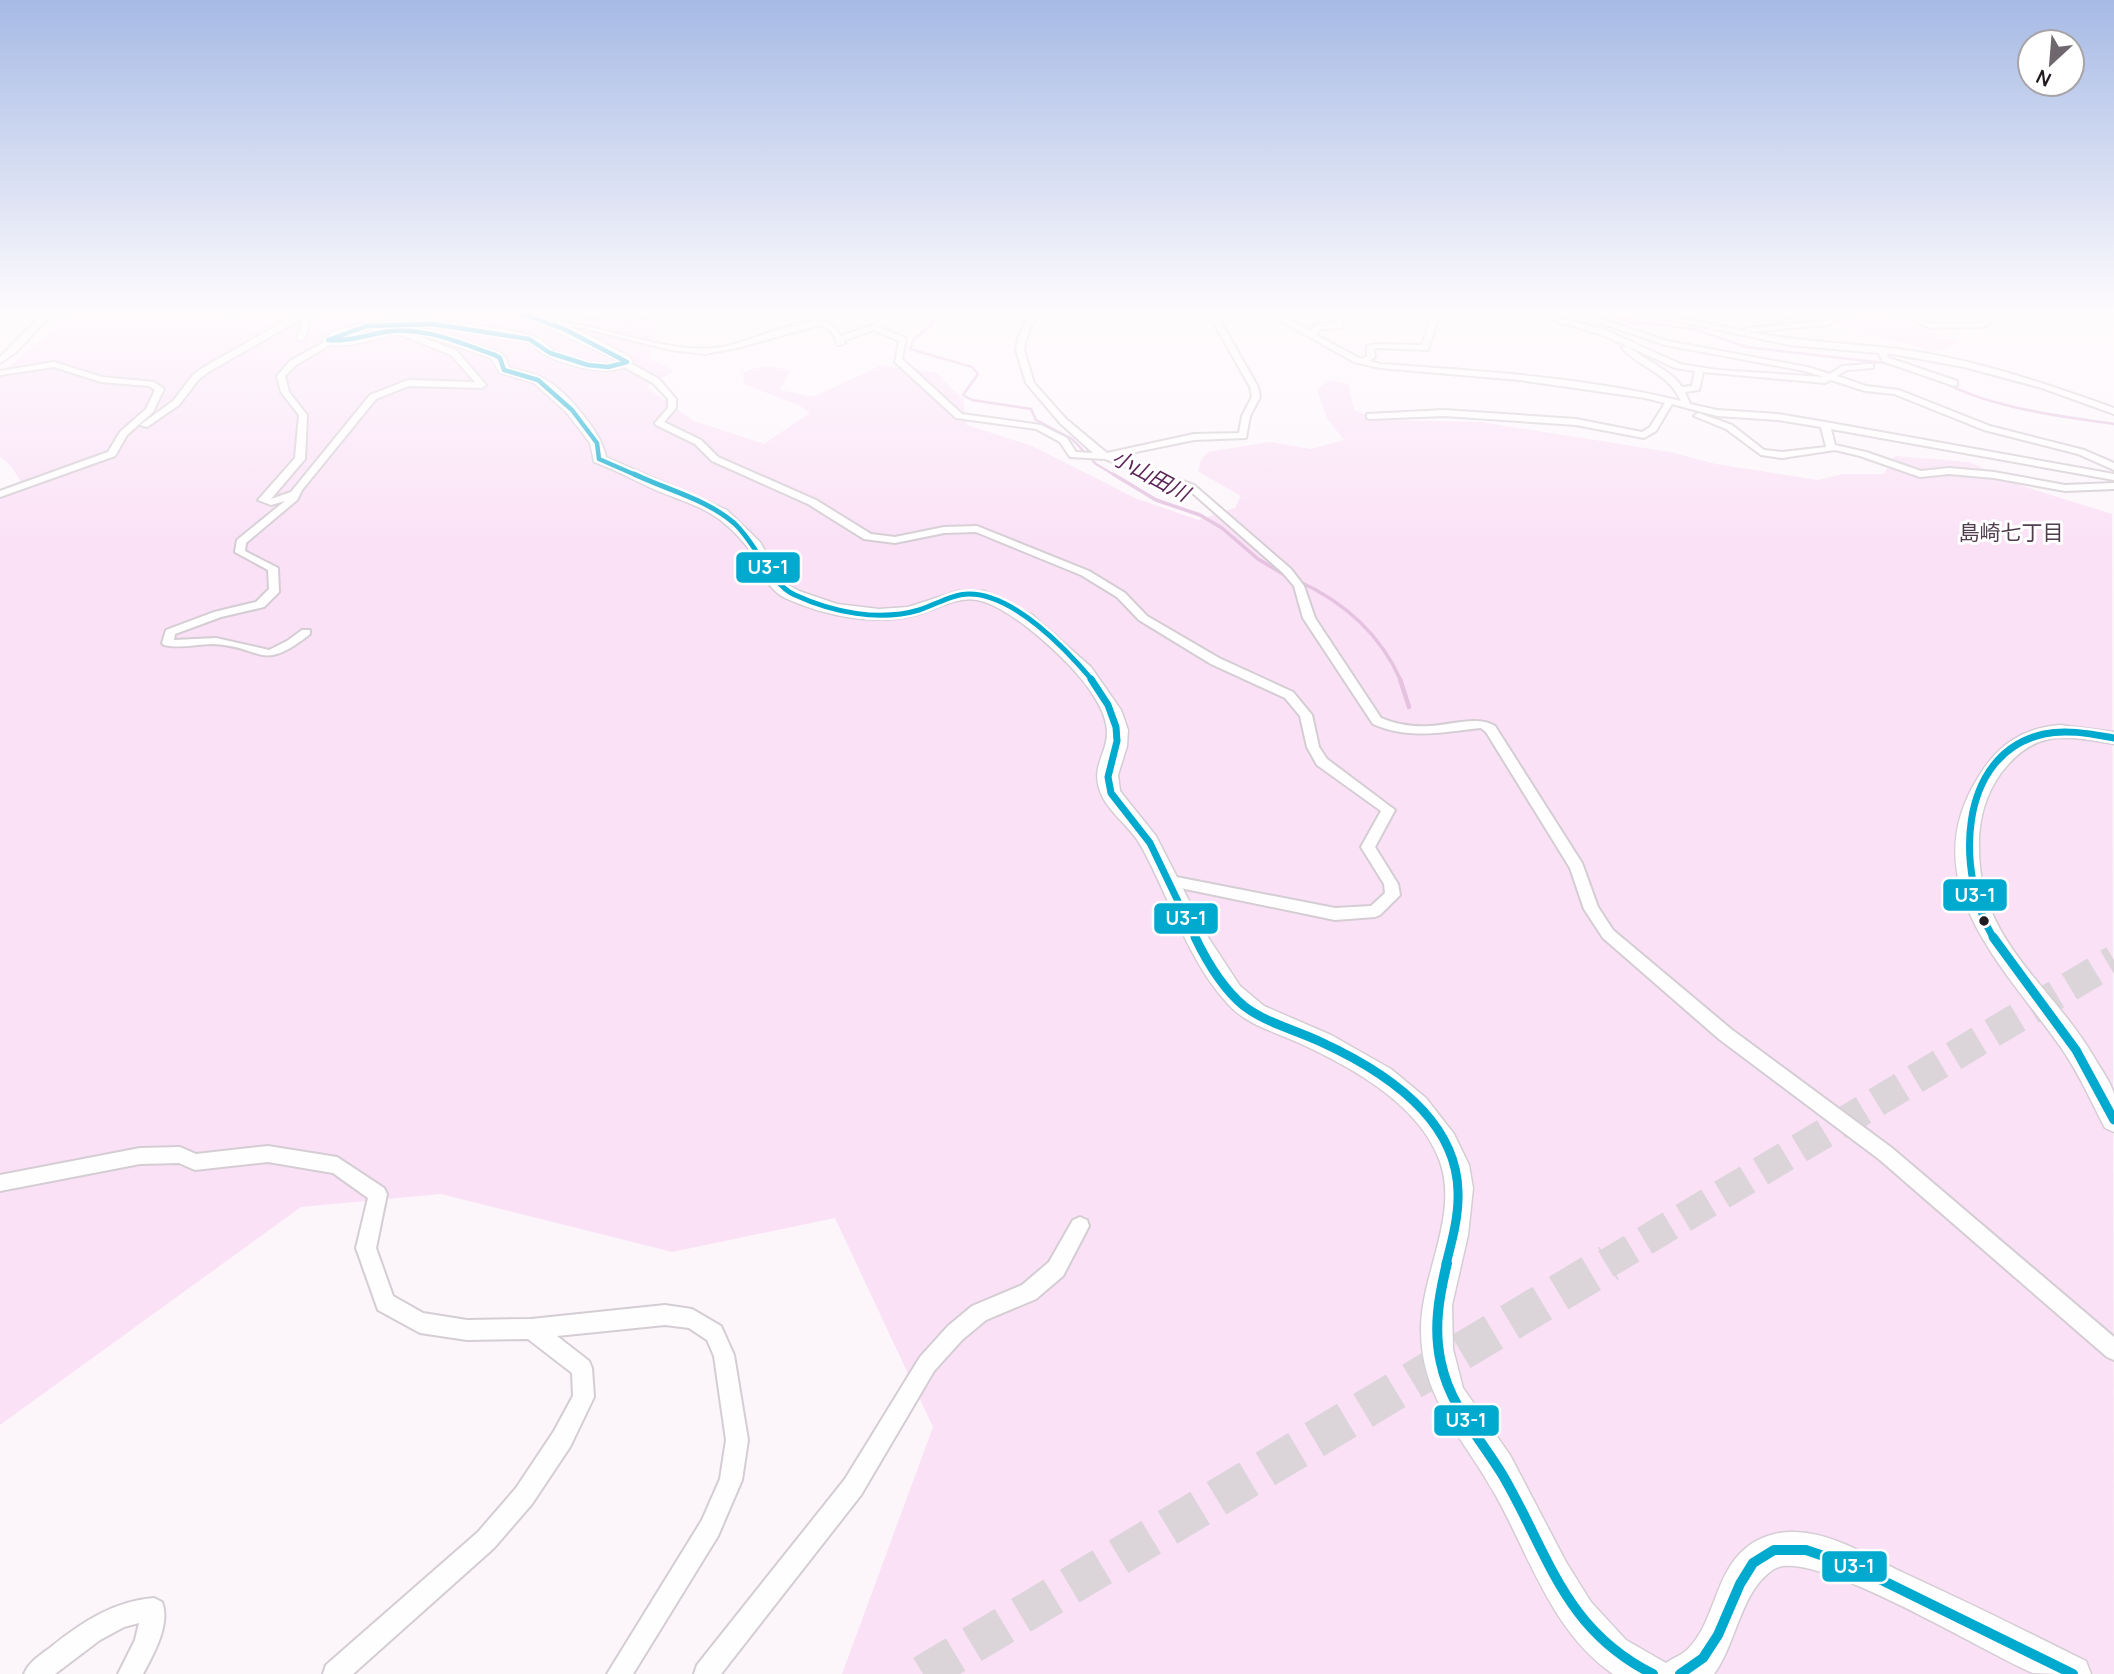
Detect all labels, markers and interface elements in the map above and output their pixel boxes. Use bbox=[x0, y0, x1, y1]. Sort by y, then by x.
north arrow bbox=[2016, 28, 2086, 98]
text: N bbox=[2032, 64, 2055, 93]
water label: 小山田川 bbox=[1107, 443, 1196, 508]
district label: 島崎七丁目 bbox=[1959, 518, 2064, 546]
line badge: U3-1 bbox=[735, 551, 801, 584]
text: U3-1 bbox=[747, 554, 789, 580]
line badge: U3-1 bbox=[1942, 878, 2008, 912]
text: U3-1 bbox=[1954, 882, 1996, 908]
line badge: U3-1 bbox=[1153, 902, 1219, 935]
text: U3-1 bbox=[1165, 905, 1207, 931]
unlabelled marker bbox=[1977, 914, 1991, 928]
line badge: U3-1 bbox=[1433, 1404, 1500, 1437]
text: U3-1 bbox=[1445, 1407, 1487, 1433]
line badge: U3-1 bbox=[1821, 1550, 1888, 1583]
text: U3-1 bbox=[1833, 1553, 1875, 1579]

